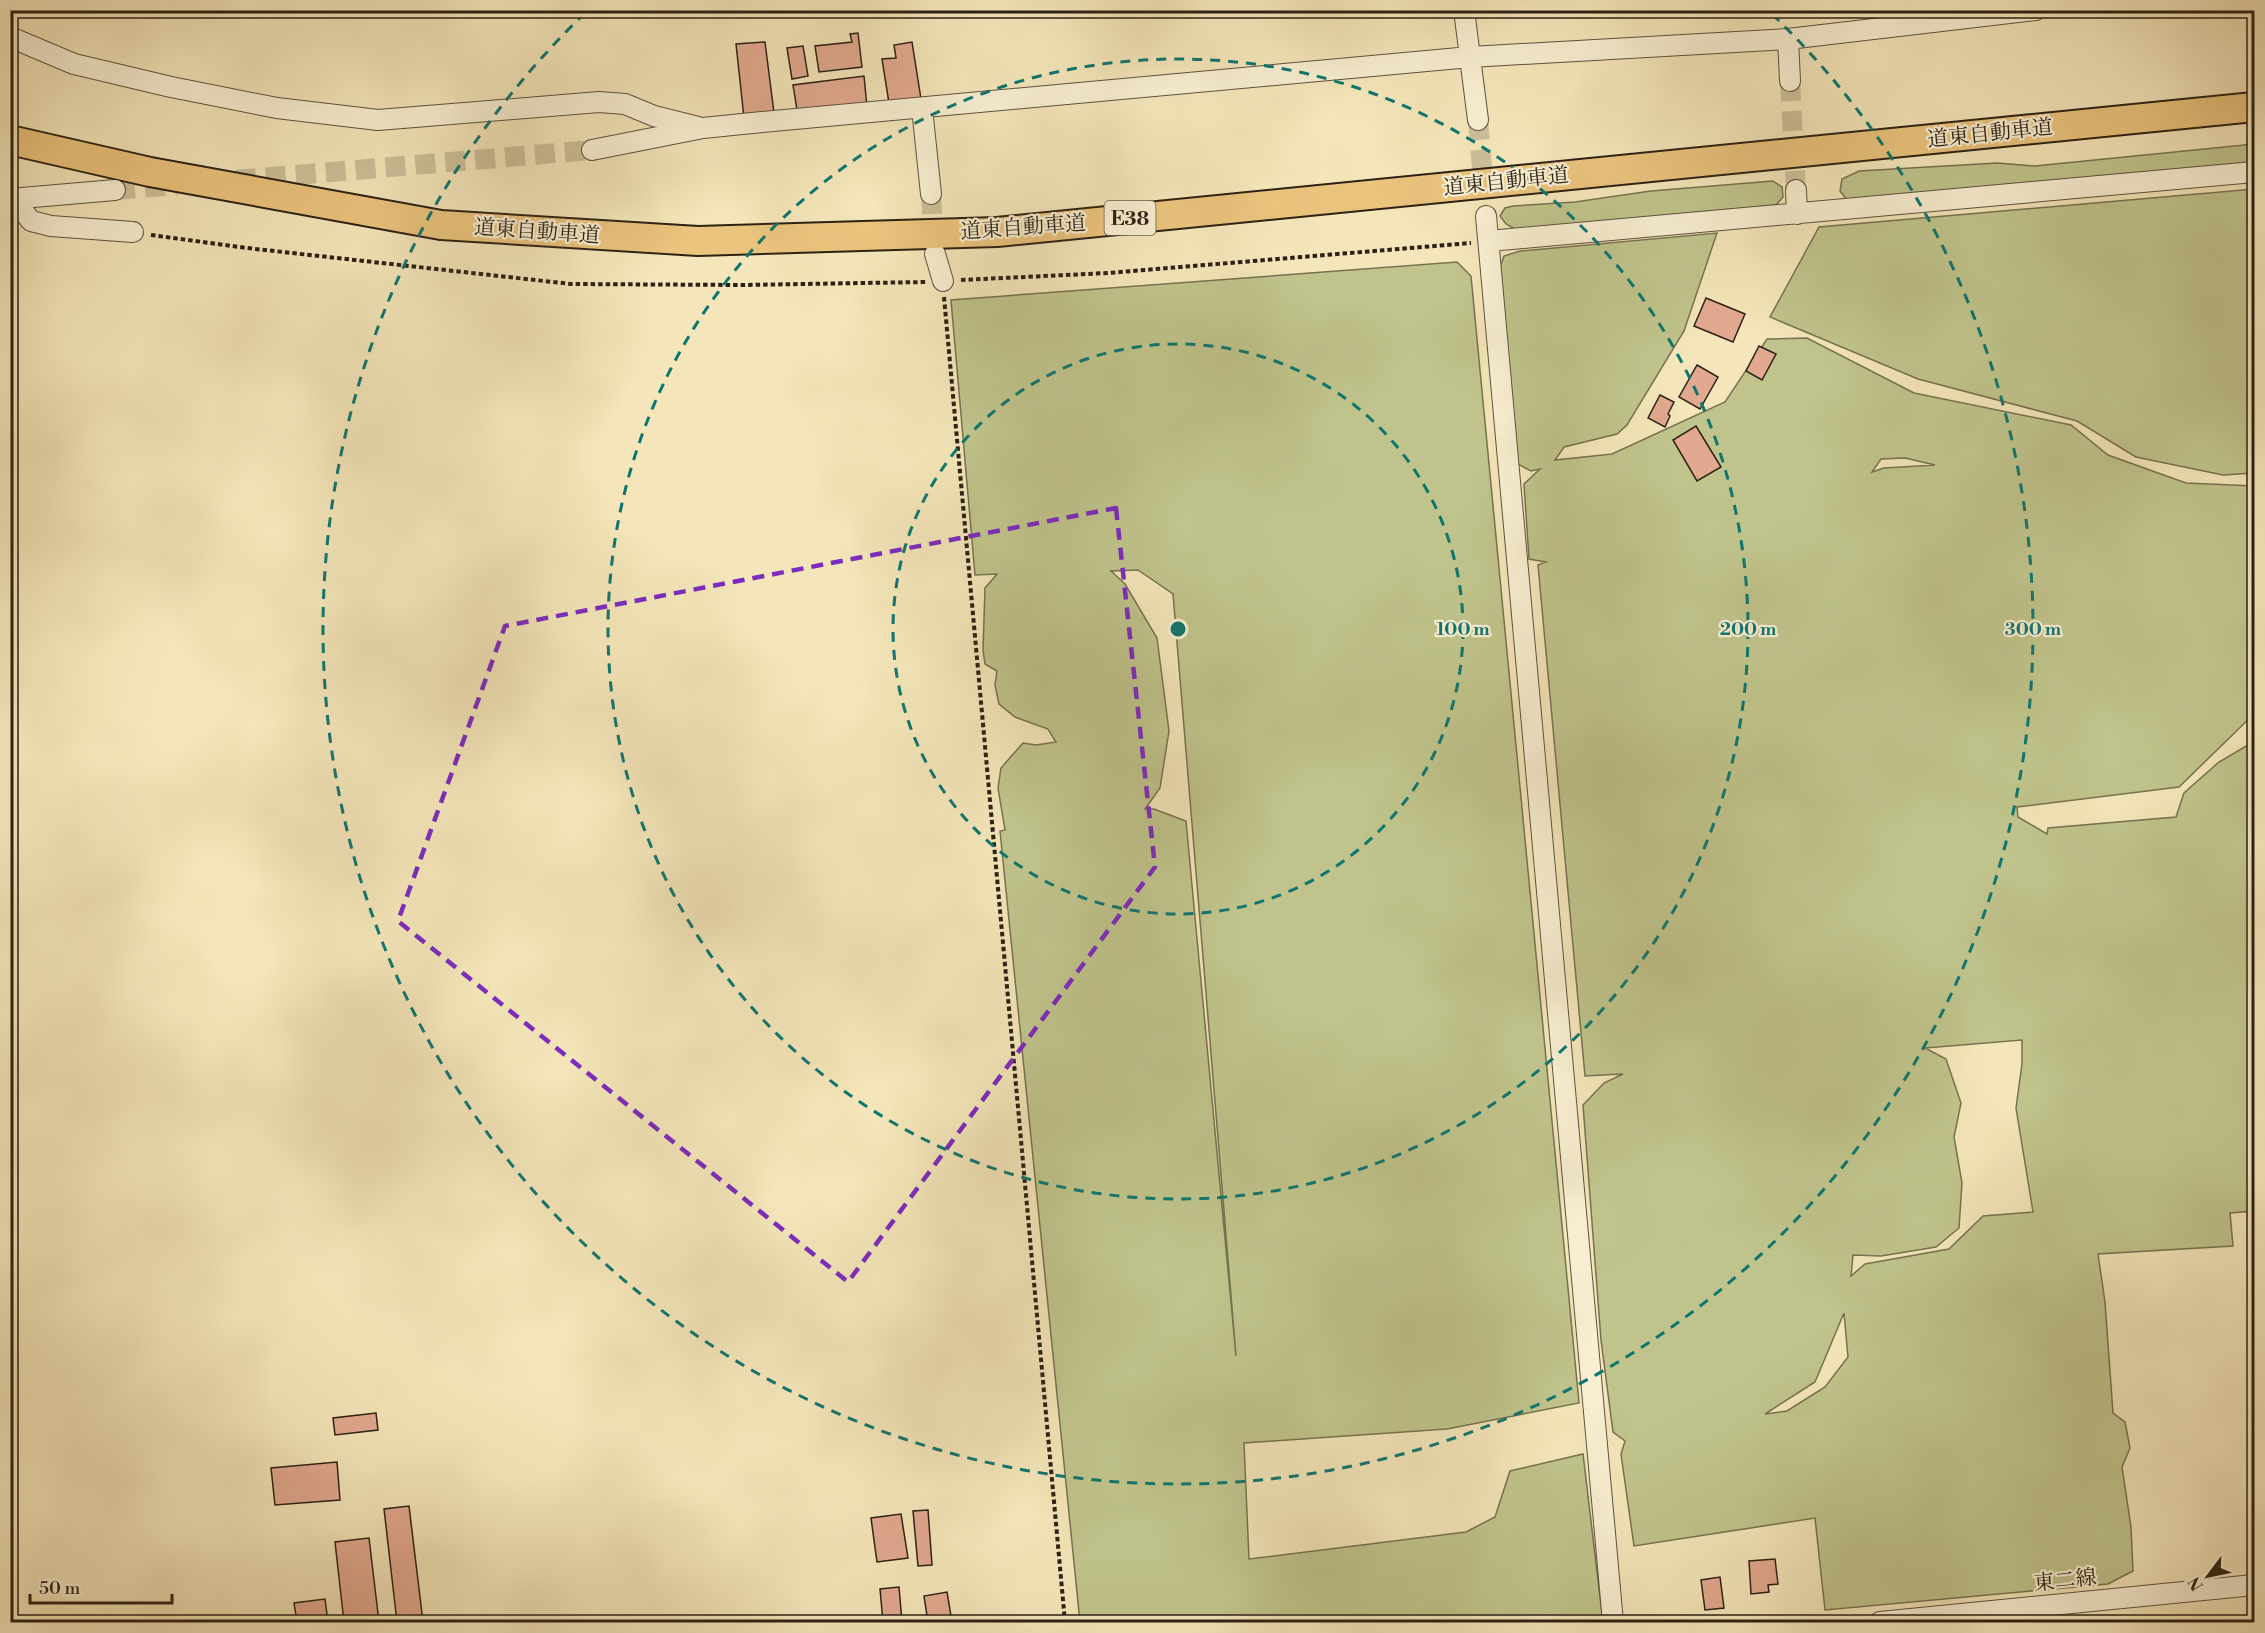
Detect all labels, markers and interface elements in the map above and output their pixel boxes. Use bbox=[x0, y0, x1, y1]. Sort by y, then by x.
street label: 道東自動車道 bbox=[1926, 114, 2054, 154]
street label: 道東自動車道 bbox=[1442, 162, 1570, 202]
road number: E38 bbox=[1104, 201, 1156, 235]
street label: 道東自動車道 bbox=[959, 211, 1087, 245]
street label: 道東自動車道 bbox=[473, 215, 601, 249]
text: 100 m bbox=[1436, 618, 1490, 641]
text: 200 m bbox=[1720, 618, 1777, 641]
text: 300 m bbox=[2005, 618, 2062, 641]
centre of rings bbox=[1168, 619, 1188, 639]
north arrow bbox=[2178, 1546, 2238, 1606]
street label: 東二線 bbox=[2032, 1565, 2098, 1597]
scale bar bbox=[30, 1567, 172, 1605]
text: N bbox=[2184, 1572, 2208, 1594]
text: 50 m bbox=[39, 1577, 81, 1600]

